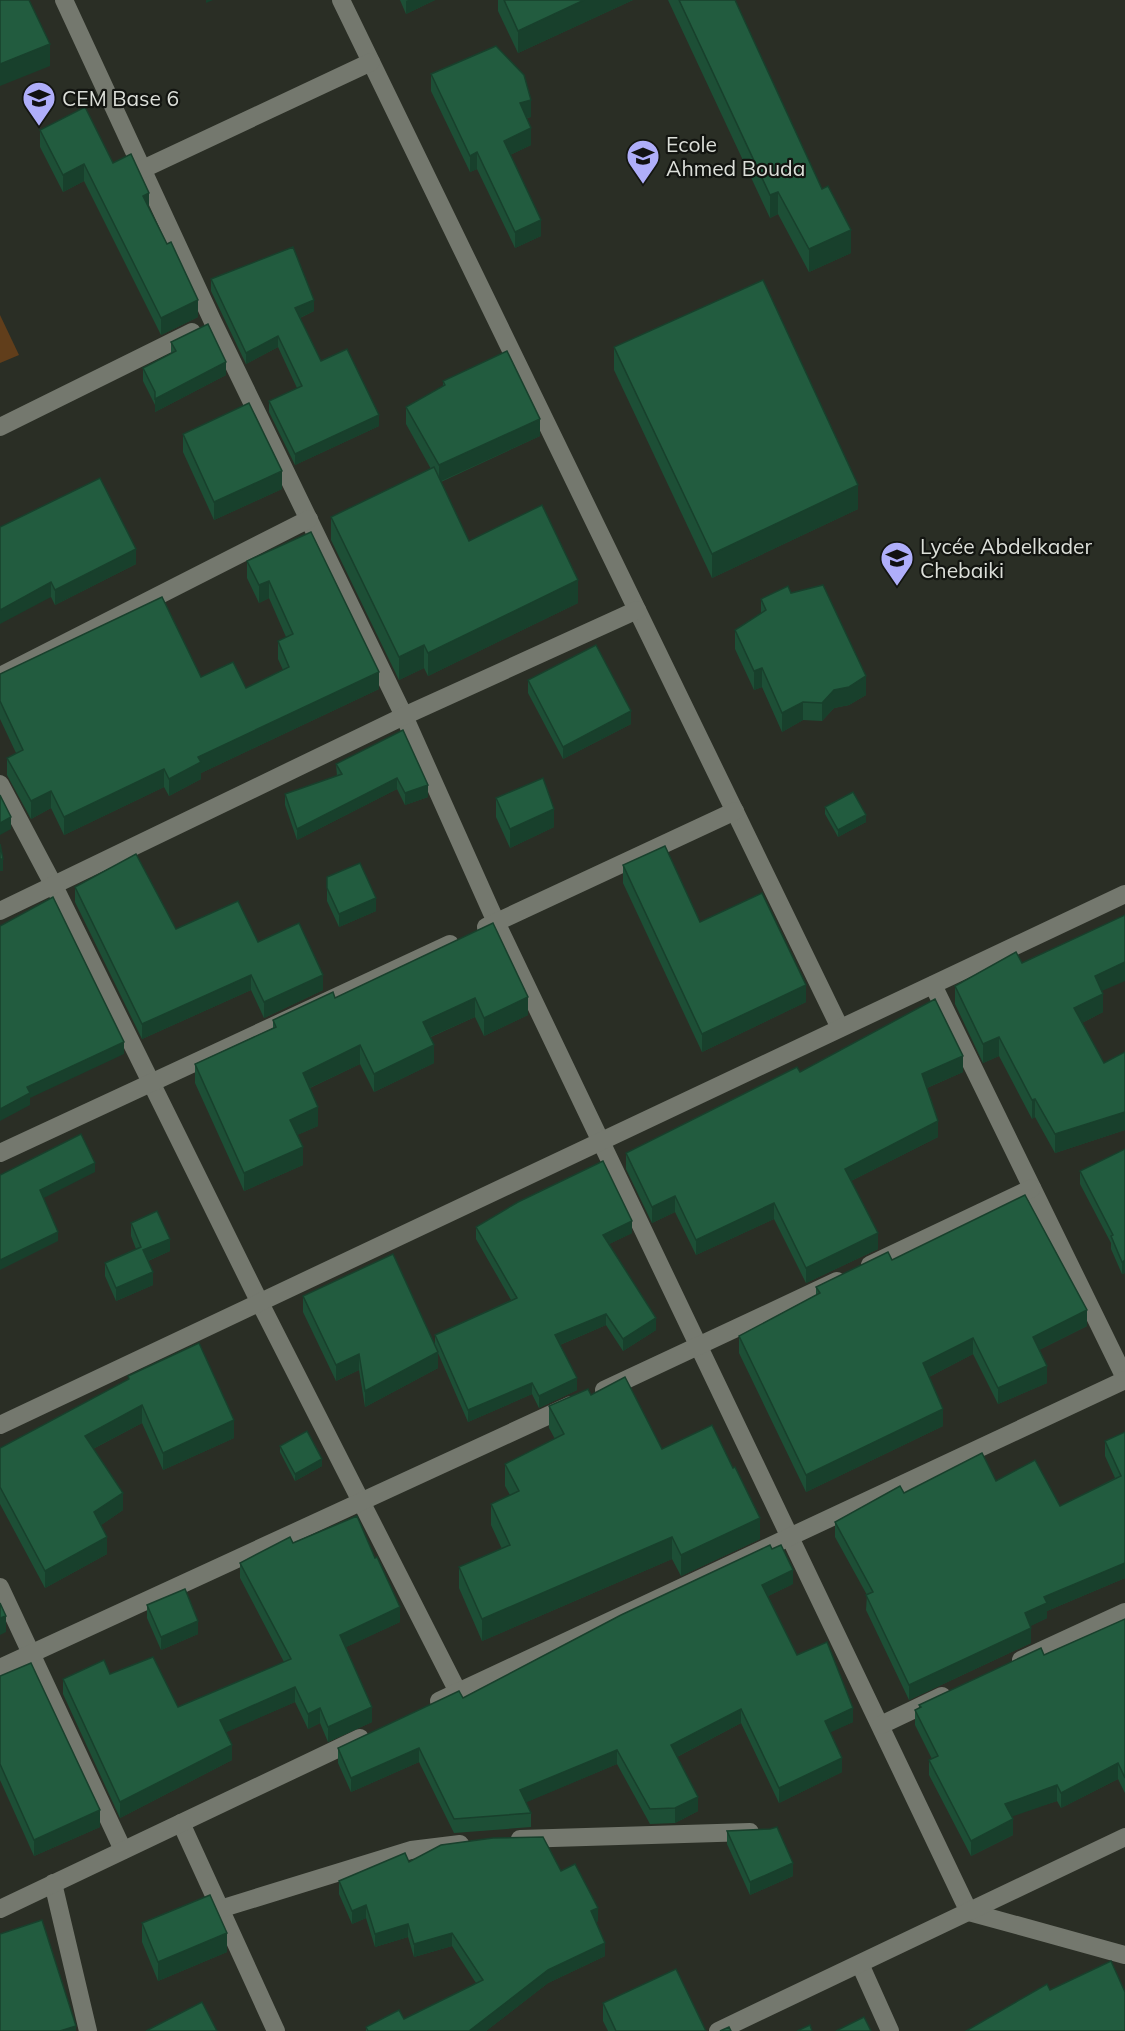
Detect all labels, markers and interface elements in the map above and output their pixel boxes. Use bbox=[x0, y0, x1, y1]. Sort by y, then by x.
school or university icon: CEM Base 6 bbox=[21, 80, 57, 127]
place label: CEM Base 6 bbox=[62, 85, 179, 111]
place label: Ecole Ahmed Bouda bbox=[666, 131, 805, 181]
school or university icon: Ecole Ahmed Bouda bbox=[625, 138, 661, 185]
place label: Lycée Abdelkader Chebaiki bbox=[920, 533, 1092, 583]
school or university icon: Lycée Abdelkader Chebaiki bbox=[879, 540, 915, 587]

